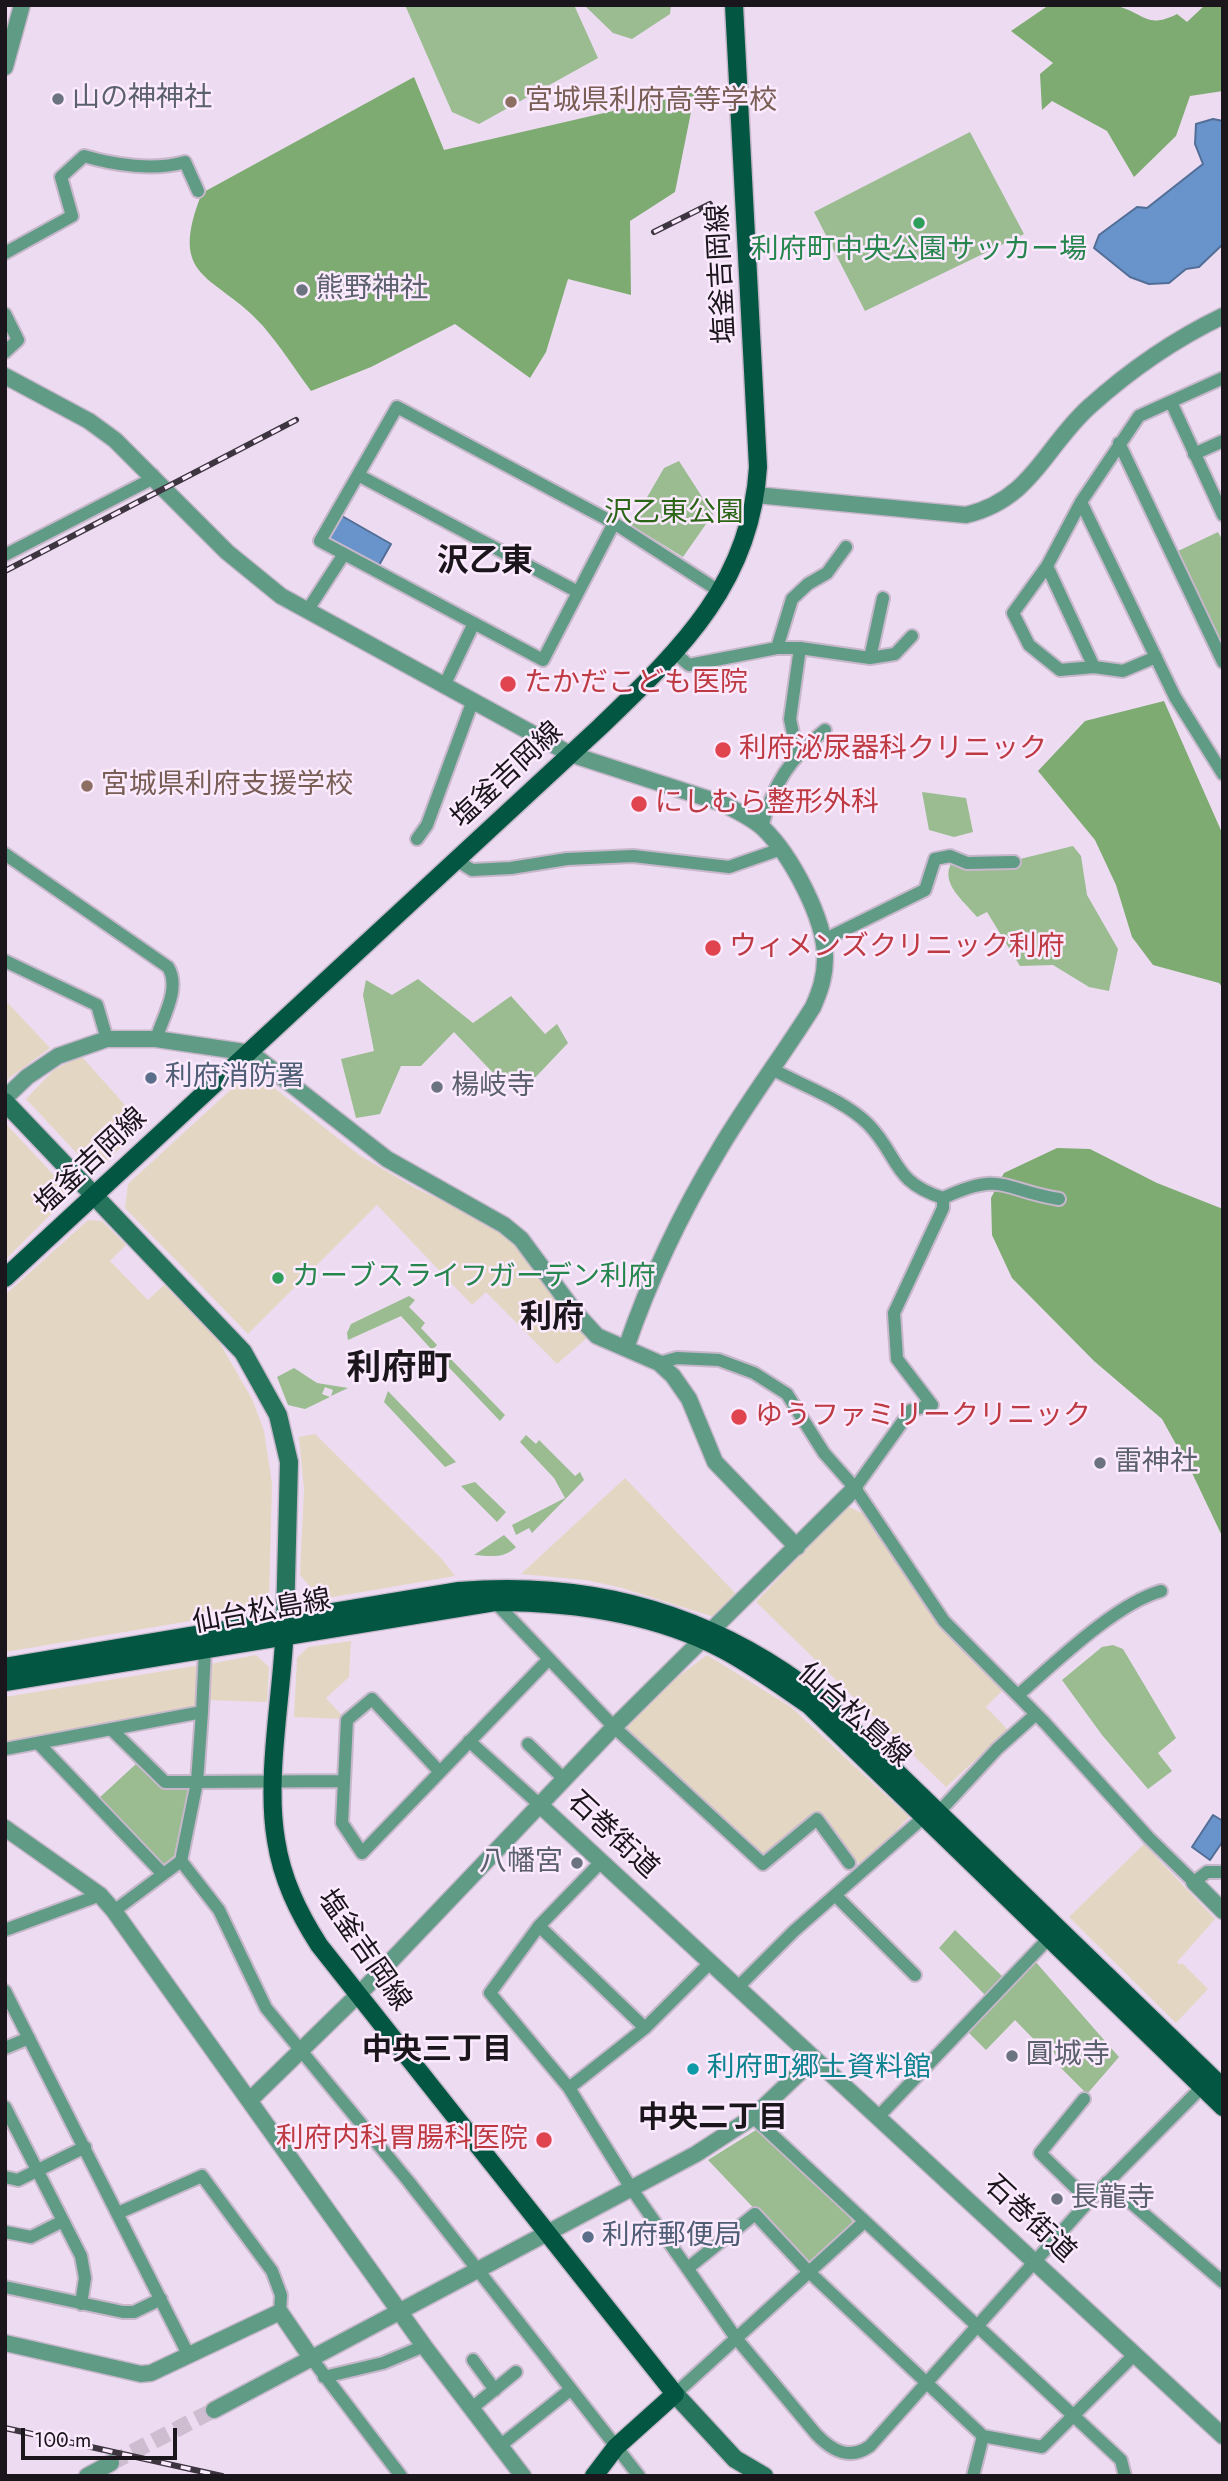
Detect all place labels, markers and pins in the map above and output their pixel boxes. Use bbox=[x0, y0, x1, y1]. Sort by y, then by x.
place label: 山の神神社 bbox=[72, 82, 212, 116]
place label: 宮城県利府高等学校 bbox=[525, 85, 777, 119]
marker: 山の神神社 bbox=[50, 91, 66, 107]
marker: 宮城県利府高等学校 bbox=[503, 94, 519, 110]
marker: 利府町中央公園サッカー場 bbox=[911, 215, 927, 231]
place label: 利府町中央公園サッカー場 bbox=[751, 234, 1087, 268]
place label: 熊野神社 bbox=[316, 273, 428, 307]
marker: 熊野神社 bbox=[294, 282, 310, 298]
place label: たかだこども医院 bbox=[524, 667, 748, 701]
marker: たかだこども医院 bbox=[498, 674, 518, 694]
place label: 利府泌尿器科クリニック bbox=[739, 733, 1047, 767]
marker: 利府泌尿器科クリニック bbox=[713, 740, 733, 760]
place label: 宮城県利府支援学校 bbox=[101, 769, 353, 803]
marker: 宮城県利府支援学校 bbox=[79, 778, 95, 794]
place label: にしむら整形外科 bbox=[655, 787, 879, 821]
marker: にしむら整形外科 bbox=[629, 794, 649, 814]
place label: ウィメンズクリニック利府 bbox=[729, 931, 1065, 965]
marker: ウィメンズクリニック利府 bbox=[703, 938, 723, 958]
place label: 利府消防署 bbox=[165, 1061, 305, 1095]
marker: 利府消防署 bbox=[143, 1070, 159, 1086]
place label: 楊岐寺 bbox=[451, 1070, 535, 1104]
marker: 楊岐寺 bbox=[429, 1079, 445, 1095]
place label: カーブスライフガーデン利府 bbox=[292, 1261, 656, 1295]
marker: カーブスライフガーデン利府 bbox=[270, 1270, 286, 1286]
place label: ゆうファミリークリニック bbox=[755, 1400, 1091, 1434]
marker: ゆうファミリークリニック bbox=[729, 1407, 749, 1427]
place label: 雷神社 bbox=[1114, 1446, 1198, 1480]
marker: 雷神社 bbox=[1092, 1455, 1108, 1471]
place label: 八幡宮 bbox=[479, 1846, 563, 1880]
marker: 八幡宮 bbox=[569, 1855, 585, 1871]
place label: 圓城寺 bbox=[1026, 2039, 1110, 2073]
marker: 圓城寺 bbox=[1004, 2048, 1020, 2064]
place label: 利府町郷土資料館 bbox=[707, 2052, 931, 2086]
marker: 利府町郷土資料館 bbox=[685, 2061, 701, 2077]
place label: 利府内科胃腸科医院 bbox=[276, 2123, 528, 2157]
marker: 利府内科胃腸科医院 bbox=[534, 2130, 554, 2150]
place label: 長龍寺 bbox=[1071, 2182, 1155, 2216]
marker: 長龍寺 bbox=[1049, 2191, 1065, 2207]
place label: 利府郵便局 bbox=[602, 2220, 742, 2254]
marker: 利府郵便局 bbox=[580, 2229, 596, 2245]

